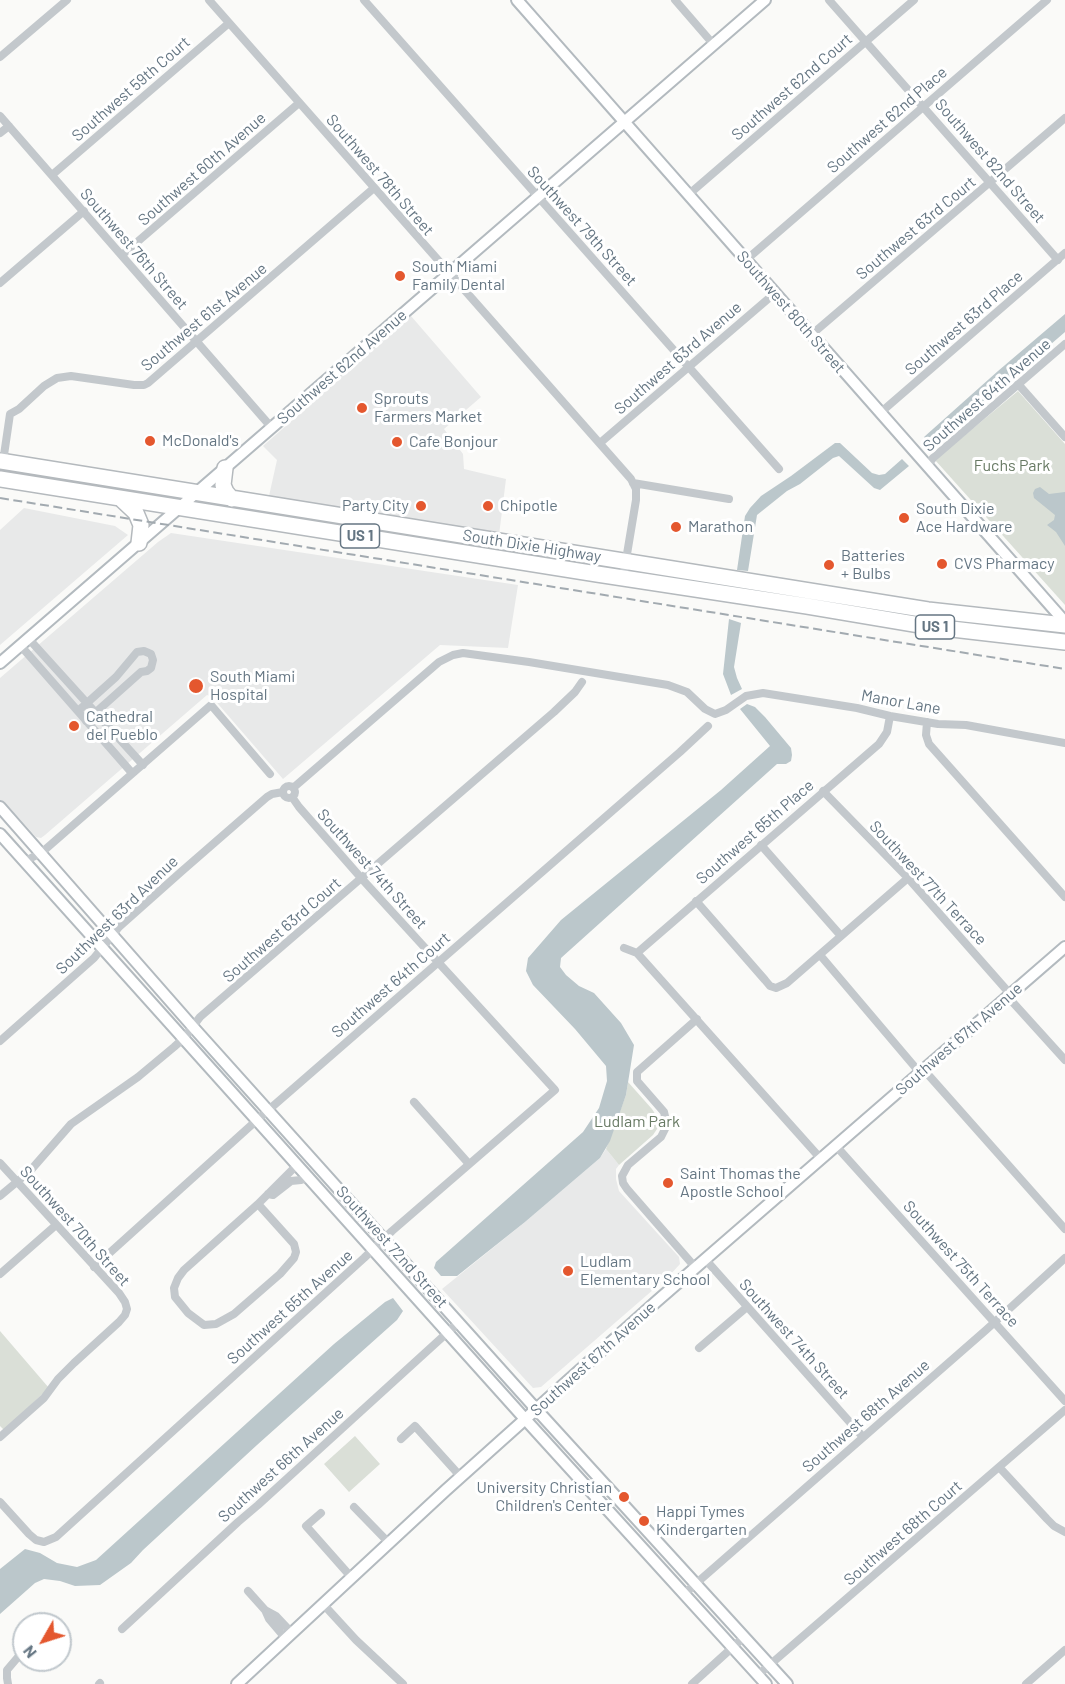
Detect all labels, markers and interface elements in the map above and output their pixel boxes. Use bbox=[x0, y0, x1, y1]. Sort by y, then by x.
street label: Southwest 62nd Court bbox=[728, 29, 856, 145]
street label: Southwest 59th Court bbox=[68, 32, 194, 146]
street label: Southwest 62nd Place bbox=[823, 63, 951, 177]
street label: Southwest 82nd Street bbox=[931, 95, 1049, 227]
street label: Southwest 60th Avenue bbox=[134, 108, 270, 230]
street label: Southwest 78th Street bbox=[322, 110, 438, 240]
street label: Southwest 79th Street bbox=[523, 162, 641, 290]
street label: Southwest 63rd Court bbox=[852, 172, 980, 284]
street label: Southwest 76th Street bbox=[76, 184, 192, 314]
street label: Southwest 80th Street bbox=[733, 247, 849, 377]
place label: South Miami Family Dental bbox=[412, 257, 505, 295]
street label: Southwest 61st Avenue bbox=[137, 259, 271, 375]
street label: Southwest 63rd Place bbox=[901, 267, 1027, 379]
marker: South Miami Family Dental bbox=[393, 269, 407, 283]
street label: Southwest 63rd Avenue bbox=[610, 298, 746, 418]
street label: Southwest 62nd Avenue bbox=[273, 305, 411, 429]
street label: Southwest 64th Avenue bbox=[919, 334, 1055, 456]
place label: Sprouts Farmers Market bbox=[374, 389, 482, 427]
marker: Sprouts Farmers Market bbox=[355, 401, 369, 415]
place label: McDonald's bbox=[162, 431, 239, 451]
place label: Cafe Bonjour bbox=[409, 432, 498, 452]
marker: McDonald's bbox=[143, 434, 157, 448]
marker: Cafe Bonjour bbox=[390, 435, 404, 449]
park label: Fuchs Park bbox=[974, 456, 1050, 476]
place label: Party City bbox=[342, 496, 409, 516]
place label: Chipotle bbox=[500, 496, 558, 516]
marker: Party City bbox=[414, 499, 428, 513]
marker: Chipotle bbox=[481, 499, 495, 513]
place label: South Dixie Ace Hardware bbox=[916, 499, 1012, 537]
marker: South Dixie Ace Hardware bbox=[897, 511, 911, 525]
place label: Marathon bbox=[688, 517, 753, 537]
marker: Marathon bbox=[669, 520, 683, 534]
road number: US 1 bbox=[340, 524, 380, 548]
street label: South Dixie Highway bbox=[461, 526, 603, 566]
place label: Batteries + Bulbs bbox=[841, 546, 905, 584]
place label: CVS Pharmacy bbox=[954, 554, 1055, 574]
marker: CVS Pharmacy bbox=[935, 557, 949, 571]
marker: Batteries + Bulbs bbox=[822, 558, 836, 572]
road number: US 1 bbox=[916, 615, 954, 639]
place label: South Miami Hospital bbox=[210, 667, 295, 705]
marker: South Miami Hospital bbox=[187, 677, 205, 695]
street label: Manor Lane bbox=[860, 686, 942, 718]
place label: Cathedral del Pueblo bbox=[86, 707, 158, 745]
marker: Cathedral del Pueblo bbox=[67, 719, 81, 733]
street label: Southwest 65th Place bbox=[692, 776, 818, 888]
street label: Southwest 74th Street bbox=[313, 805, 431, 933]
street label: Southwest 77th Terrace bbox=[865, 817, 991, 949]
street label: Southwest 63rd Avenue bbox=[52, 852, 182, 978]
street label: Southwest 63rd Court bbox=[219, 873, 345, 987]
street label: Southwest 64th Court bbox=[328, 928, 454, 1042]
street label: Southwest 67th Avenue bbox=[892, 979, 1026, 1099]
park label: Ludlam Park bbox=[594, 1112, 680, 1132]
street label: Southwest 70th Street bbox=[16, 1162, 134, 1290]
place label: Saint Thomas the Apostle School bbox=[680, 1164, 801, 1202]
marker: Saint Thomas the Apostle School bbox=[661, 1176, 675, 1190]
street label: Southwest 72nd Street bbox=[332, 1182, 452, 1312]
street label: Southwest 75th Terrace bbox=[899, 1197, 1023, 1331]
street label: Southwest 65th Avenue bbox=[223, 1246, 357, 1368]
place label: Ludlam Elementary School bbox=[580, 1252, 710, 1290]
marker: Ludlam Elementary School bbox=[561, 1264, 575, 1278]
street label: Southwest 74th Street bbox=[735, 1275, 853, 1403]
street label: Southwest 67th Avenue bbox=[527, 1298, 659, 1420]
street label: Southwest 68th Avenue bbox=[798, 1355, 934, 1477]
street label: Southwest 66th Avenue bbox=[214, 1404, 348, 1526]
street label: Southwest 68th Court bbox=[840, 1476, 966, 1590]
place label: University Christian Children's Center bbox=[476, 1478, 612, 1516]
marker: University Christian Children's Center bbox=[617, 1490, 631, 1504]
place label: Happi Tymes Kindergarten bbox=[656, 1502, 747, 1540]
marker: Happi Tymes Kindergarten bbox=[637, 1514, 651, 1528]
north arrow bbox=[12, 1612, 72, 1672]
text: N bbox=[18, 1642, 40, 1663]

